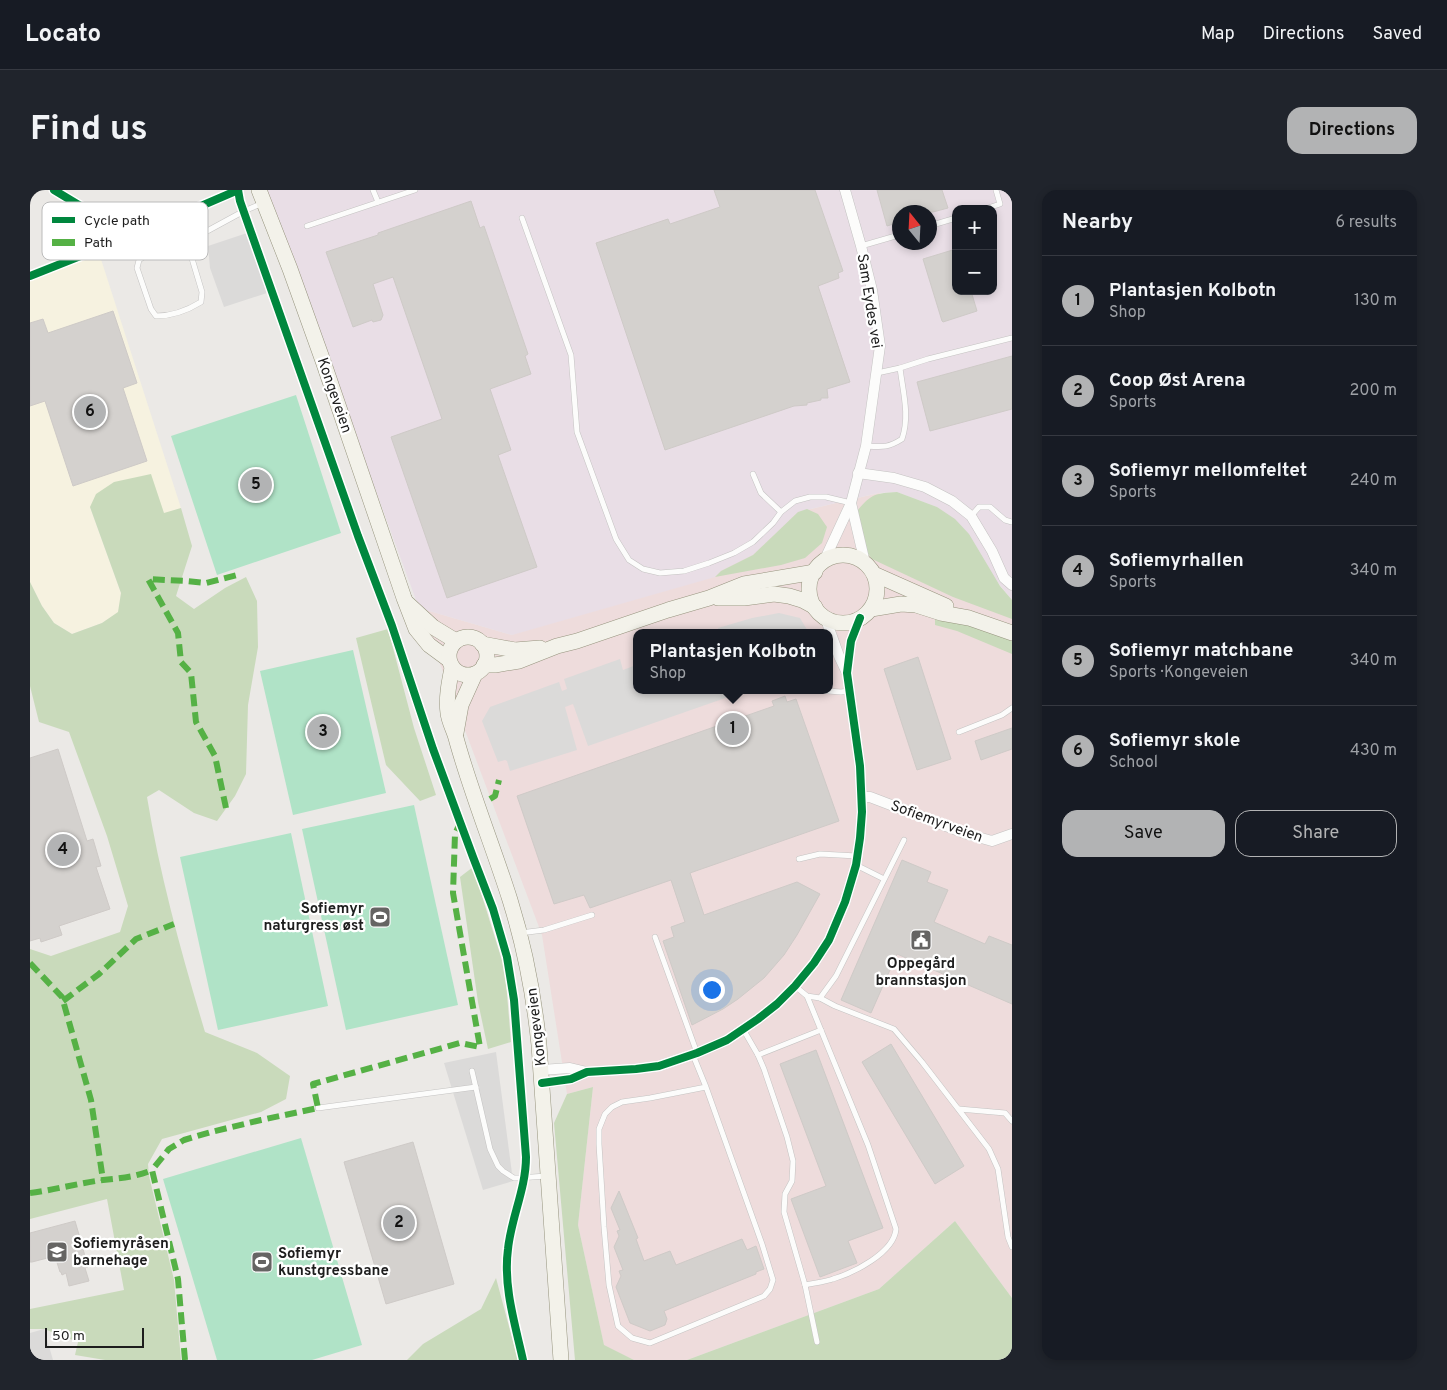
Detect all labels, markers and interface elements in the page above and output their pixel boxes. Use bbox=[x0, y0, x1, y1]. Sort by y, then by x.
text: Locato bbox=[25, 20, 101, 50]
text: Map bbox=[1201, 23, 1235, 46]
text: Directions bbox=[1263, 23, 1345, 46]
text: Saved bbox=[1373, 23, 1422, 46]
button: Directions bbox=[1287, 107, 1417, 154]
text: Find us bbox=[30, 108, 148, 152]
legend bbox=[42, 202, 208, 260]
north arrow bbox=[892, 205, 937, 250]
map controls bbox=[952, 205, 997, 295]
button: + bbox=[952, 205, 997, 250]
text: Nearby bbox=[1062, 209, 1133, 236]
text: Cycle path bbox=[84, 213, 150, 230]
text: 6 results bbox=[1335, 213, 1397, 233]
text: Path bbox=[84, 235, 113, 252]
button: − bbox=[952, 250, 997, 295]
street label: Sam Eydes vei bbox=[852, 252, 885, 350]
text: Plantasjen Kolbotn bbox=[1109, 279, 1276, 303]
text: 1 bbox=[1075, 291, 1081, 311]
text: 130 m bbox=[1354, 291, 1397, 311]
text: Shop bbox=[1109, 303, 1146, 323]
street label: Kongeveien bbox=[312, 355, 355, 436]
text: Coop Øst Arena bbox=[1109, 369, 1246, 393]
text: 2 bbox=[1073, 381, 1083, 401]
text: 200 m bbox=[1349, 381, 1397, 401]
pin: 6 bbox=[74, 393, 106, 431]
text: Sports bbox=[1109, 393, 1157, 413]
text: Sofiemyr mellomfeltet bbox=[1109, 459, 1307, 483]
pin: 5 bbox=[240, 466, 272, 504]
text: 3 bbox=[1073, 471, 1083, 491]
text: 240 m bbox=[1350, 471, 1397, 491]
text: Sports bbox=[1109, 483, 1157, 503]
text: Sofiemyrhallen bbox=[1109, 549, 1244, 573]
text: 4 bbox=[1073, 561, 1083, 581]
text: 340 m bbox=[1350, 561, 1397, 581]
text: Sports bbox=[1109, 573, 1157, 593]
popup bbox=[633, 629, 833, 694]
text: Sofiemyr matchbane bbox=[1109, 639, 1293, 663]
text: Plantasjen Kolbotn bbox=[649, 640, 817, 664]
text: 5 bbox=[1073, 651, 1083, 671]
text: 340 m bbox=[1350, 651, 1397, 671]
text: Sports · Kongeveien bbox=[1109, 663, 1248, 683]
text: Shop bbox=[649, 664, 686, 684]
pin: 1 bbox=[717, 710, 749, 748]
pin: 3 bbox=[307, 713, 339, 751]
text: Sofiemyr skole bbox=[1109, 729, 1240, 753]
text: 6 bbox=[1073, 741, 1083, 761]
text: 430 m bbox=[1350, 741, 1397, 761]
text: School bbox=[1109, 753, 1158, 773]
street label: Sofiemyrveien bbox=[888, 797, 985, 848]
button: Save bbox=[1062, 810, 1225, 857]
button: Share bbox=[1235, 810, 1397, 857]
pin: 4 bbox=[47, 831, 79, 869]
place label: Sofiemyr naturgress øst bbox=[263, 900, 365, 936]
sports icon: Sofiemyr naturgress øst bbox=[368, 905, 392, 929]
public building icon: Oppegård brannstasjon bbox=[909, 928, 933, 952]
place label: Oppegård brannstasjon bbox=[875, 955, 967, 991]
your location bbox=[699, 977, 725, 1003]
street label: Kongeveien bbox=[523, 987, 552, 1067]
pin: 2 bbox=[383, 1204, 415, 1242]
place label: Sofiemyråsen barnehage bbox=[73, 1235, 169, 1271]
school or university icon: Sofiemyråsen barnehage bbox=[45, 1240, 69, 1264]
place label: Sofiemyr kunstgressbane bbox=[278, 1245, 389, 1281]
sports icon: Sofiemyr kunstgressbane bbox=[250, 1250, 274, 1274]
scale bar bbox=[45, 1325, 144, 1348]
text: 50 m bbox=[52, 1328, 85, 1345]

